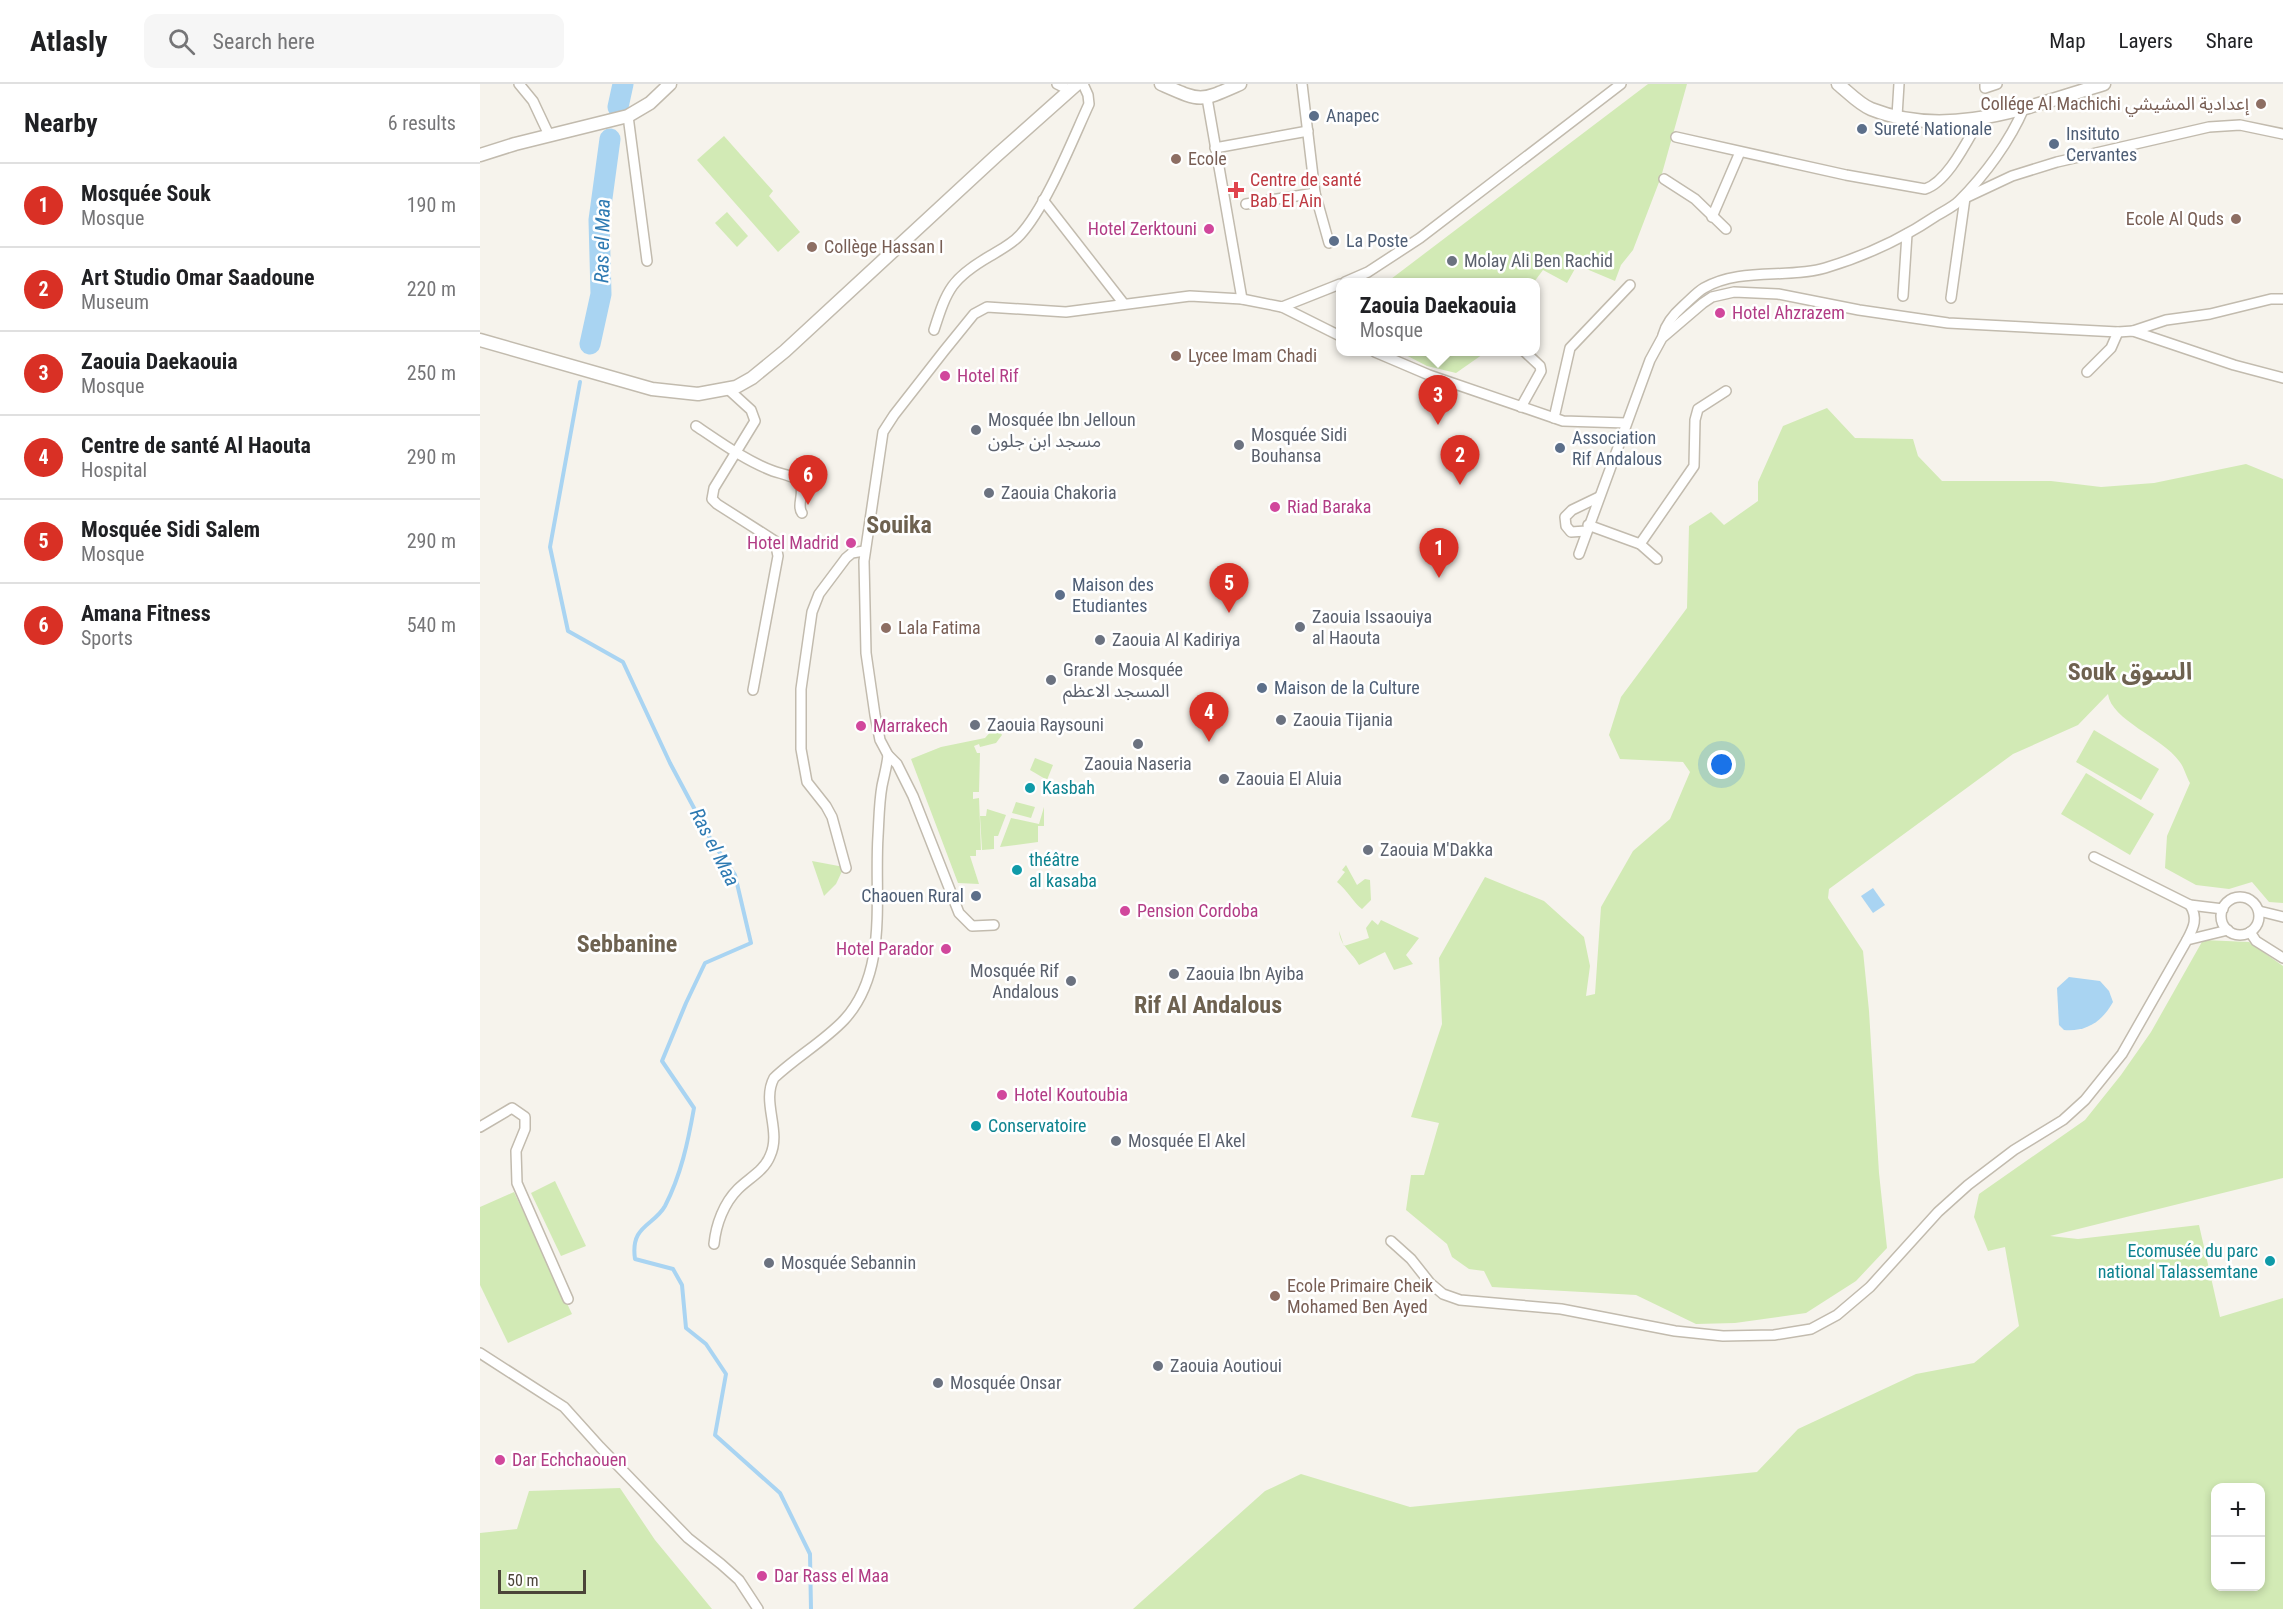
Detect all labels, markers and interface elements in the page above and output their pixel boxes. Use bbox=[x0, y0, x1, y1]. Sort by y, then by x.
search box bbox=[144, 14, 564, 68]
text: Atlasly bbox=[30, 25, 108, 58]
icon: search bbox=[165, 25, 198, 58]
text: Search here bbox=[213, 29, 315, 54]
text: Map bbox=[2049, 29, 2086, 53]
text: Layers bbox=[2119, 29, 2173, 53]
text: Share bbox=[2206, 29, 2253, 53]
place label: Collége Al Machichi إعدادية المشيشي bbox=[1980, 93, 2249, 117]
marker: Collége Al Machichi إعدادية المشيشي bbox=[2254, 97, 2268, 111]
place label: Anapec bbox=[1326, 105, 1379, 126]
text: Nearby bbox=[24, 108, 98, 138]
marker: Anapec bbox=[1307, 109, 1321, 123]
text: 6 results bbox=[388, 111, 456, 135]
place label: Sureté Nationale bbox=[1874, 118, 1992, 139]
marker: Sureté Nationale bbox=[1855, 122, 1869, 136]
place label: Insituto Cervantes bbox=[2066, 123, 2137, 165]
marker: Insituto Cervantes bbox=[2047, 137, 2061, 151]
place label: Ecole bbox=[1188, 148, 1227, 169]
marker: Ecole bbox=[1169, 152, 1183, 166]
place label: Centre de santé Bab El Ain bbox=[1250, 169, 1361, 211]
text: Mosquée Souk bbox=[81, 181, 211, 206]
marker: Centre de santé Bab El Ain bbox=[1227, 181, 1245, 199]
text: 1 bbox=[38, 193, 49, 217]
text: 190 m bbox=[407, 193, 456, 217]
water label: Ras el Maa bbox=[589, 199, 615, 283]
text: Mosque bbox=[81, 206, 144, 230]
place label: Ecole Al Quds bbox=[2126, 208, 2224, 229]
marker: Ecole Al Quds bbox=[2229, 212, 2243, 226]
place label: Hotel Zerktouni bbox=[1088, 218, 1197, 239]
marker: Hotel Zerktouni bbox=[1202, 222, 1216, 236]
place label: La Poste bbox=[1346, 230, 1408, 251]
marker: La Poste bbox=[1327, 234, 1341, 248]
place label: Collège Hassan I bbox=[824, 236, 944, 257]
marker: Collège Hassan I bbox=[805, 240, 819, 254]
place label: Molay Ali Ben Rachid bbox=[1464, 250, 1613, 271]
marker: Molay Ali Ben Rachid bbox=[1445, 254, 1459, 268]
text: Art Studio Omar Saadoune bbox=[81, 265, 315, 290]
text: 2 bbox=[38, 277, 49, 301]
text: 220 m bbox=[407, 277, 456, 301]
popup bbox=[1336, 278, 1540, 356]
text: Museum bbox=[81, 290, 149, 314]
text: Zaouia Daekaouia bbox=[1360, 293, 1516, 318]
place label: Hotel Ahzrazem bbox=[1732, 302, 1845, 323]
marker: Hotel Ahzrazem bbox=[1713, 306, 1727, 320]
text: Mosque bbox=[1360, 318, 1423, 342]
place label: Lycee Imam Chadi bbox=[1188, 345, 1317, 366]
text: Zaouia Daekaouia bbox=[81, 349, 238, 374]
marker: Lycee Imam Chadi bbox=[1169, 349, 1183, 363]
text: 3 bbox=[38, 361, 49, 385]
text: 250 m bbox=[407, 361, 456, 385]
place label: Hotel Rif bbox=[957, 365, 1019, 386]
marker: Hotel Rif bbox=[938, 369, 952, 383]
text: Mosque bbox=[81, 374, 144, 398]
pin: 3 bbox=[1418, 376, 1458, 425]
place label: Mosquée Ibn Jelloun مسجد ابن جلون bbox=[988, 409, 1136, 452]
marker: Mosquée Ibn Jelloun مسجد ابن جلون bbox=[969, 423, 983, 437]
place label: Mosquée Sidi Bouhansa bbox=[1251, 424, 1347, 466]
place label: Association Rif Andalous bbox=[1572, 427, 1662, 469]
text: Centre de santé Al Haouta bbox=[81, 433, 311, 458]
pin: 2 bbox=[1440, 436, 1480, 485]
marker: Mosquée Sidi Bouhansa bbox=[1232, 438, 1246, 452]
marker: Association Rif Andalous bbox=[1553, 441, 1567, 455]
text: 4 bbox=[38, 445, 49, 469]
text: 290 m bbox=[407, 445, 456, 469]
pin: 6 bbox=[788, 456, 828, 505]
text: Hospital bbox=[81, 458, 147, 482]
place label: Zaouia Chakoria bbox=[1001, 482, 1117, 503]
marker: Zaouia Chakoria bbox=[982, 486, 996, 500]
place label: Riad Baraka bbox=[1287, 496, 1371, 517]
marker: Riad Baraka bbox=[1268, 500, 1282, 514]
district label: Souika bbox=[866, 511, 932, 539]
text: Mosquée Sidi Salem bbox=[81, 517, 260, 542]
pin: 1 bbox=[1420, 528, 1458, 578]
text: 5 bbox=[38, 529, 49, 553]
text: 290 m bbox=[407, 529, 456, 553]
place label: Hotel Madrid bbox=[747, 532, 839, 553]
marker: Hotel Madrid bbox=[844, 536, 858, 550]
text: Mosque bbox=[81, 542, 144, 566]
pin: 5 bbox=[1210, 564, 1248, 613]
place label: Maison des Etudiantes bbox=[1072, 574, 1154, 616]
marker: Maison des Etudiantes bbox=[1053, 588, 1067, 602]
text: Amana Fitness bbox=[81, 601, 211, 626]
place label: Zaouia Issaouiya al Haouta bbox=[1312, 606, 1432, 648]
text: 6 bbox=[38, 613, 49, 637]
text: 540 m bbox=[407, 613, 456, 637]
place label: Lala Fatima bbox=[898, 617, 981, 638]
marker: Zaouia Issaouiya al Haouta bbox=[1293, 620, 1307, 634]
marker: Lala Fatima bbox=[879, 621, 893, 635]
text: Sports bbox=[81, 626, 133, 650]
place label: Zaouia Al Kadiriya bbox=[1112, 629, 1240, 650]
marker: Zaouia Al Kadiriya bbox=[1093, 633, 1107, 647]
district label: Souk السوق bbox=[2068, 658, 2192, 686]
place label: Grande Mosquée المسجد الاعظم bbox=[1063, 659, 1183, 704]
marker: Grande Mosquée المسجد الاعظم bbox=[1044, 673, 1058, 687]
place label: Maison de la Culture bbox=[1274, 677, 1420, 698]
marker: Maison de la Culture bbox=[1255, 681, 1269, 695]
pin: 4 bbox=[1190, 692, 1228, 742]
place label: Zaouia Tijania bbox=[1293, 709, 1393, 730]
marker: Zaouia Tijania bbox=[1274, 713, 1288, 727]
place label: Zaouia Raysouni bbox=[987, 714, 1104, 735]
place label: Marrakech bbox=[873, 715, 948, 736]
marker: Zaouia Raysouni bbox=[968, 718, 982, 732]
marker: Marrakech bbox=[854, 719, 868, 733]
marker: Zaouia Naseria bbox=[1131, 737, 1145, 751]
your location bbox=[1707, 750, 1736, 779]
place label: Zaouia Naseria bbox=[1084, 753, 1192, 774]
place label: Zaouia El Aluia bbox=[1236, 768, 1342, 789]
marker: Zaouia El Aluia bbox=[1217, 772, 1231, 786]
place label: Kasbah bbox=[1042, 777, 1095, 798]
marker: Kasbah bbox=[1023, 781, 1037, 795]
water label: Ras el Maa bbox=[685, 804, 745, 890]
place label: Zaouia M'Dakka bbox=[1380, 839, 1493, 860]
marker: Zaouia M'Dakka bbox=[1361, 843, 1375, 857]
place label: théâtre al kasaba bbox=[1029, 849, 1097, 891]
marker: théâtre al kasaba bbox=[1010, 863, 1024, 877]
place label: Chaouen Rural bbox=[861, 885, 964, 906]
marker: Chaouen Rural bbox=[969, 889, 983, 903]
place label: Pension Cordoba bbox=[1137, 900, 1258, 921]
marker: Pension Cordoba bbox=[1118, 904, 1132, 918]
district label: Sebbanine bbox=[577, 930, 677, 958]
place label: Hotel Parador bbox=[836, 938, 935, 959]
marker: Hotel Parador bbox=[939, 942, 953, 956]
place label: Mosquée Rif Andalous bbox=[970, 960, 1059, 1002]
place label: Zaouia Ibn Ayiba bbox=[1186, 963, 1304, 984]
marker: Zaouia Ibn Ayiba bbox=[1167, 967, 1181, 981]
marker: Mosquée Rif Andalous bbox=[1064, 974, 1078, 988]
district label: Rif Al Andalous bbox=[1134, 991, 1282, 1019]
place label: Hotel Koutoubia bbox=[1014, 1084, 1128, 1105]
marker: Hotel Koutoubia bbox=[995, 1088, 1009, 1102]
place label: Conservatoire bbox=[988, 1115, 1087, 1136]
marker: Conservatoire bbox=[969, 1119, 983, 1133]
place label: Mosquée El Akel bbox=[1128, 1130, 1246, 1151]
marker: Mosquée El Akel bbox=[1109, 1134, 1123, 1148]
place label: Ecomusée du parc national Talassemtane bbox=[2098, 1240, 2258, 1282]
place label: Mosquée Sebannin bbox=[781, 1252, 916, 1273]
marker: Ecomusée du parc national Talassemtane bbox=[2263, 1254, 2277, 1268]
marker: Mosquée Sebannin bbox=[762, 1256, 776, 1270]
place label: Ecole Primaire Cheik Mohamed Ben Ayed bbox=[1287, 1275, 1433, 1317]
marker: Ecole Primaire Cheik Mohamed Ben Ayed bbox=[1268, 1289, 1282, 1303]
place label: Zaouia Aoutioui bbox=[1170, 1355, 1282, 1376]
marker: Zaouia Aoutioui bbox=[1151, 1359, 1165, 1373]
place label: Mosquée Onsar bbox=[950, 1372, 1062, 1393]
marker: Mosquée Onsar bbox=[931, 1376, 945, 1390]
place label: Dar Echchaouen bbox=[512, 1449, 627, 1470]
marker: Dar Echchaouen bbox=[493, 1453, 507, 1467]
map controls bbox=[2211, 1483, 2265, 1591]
button: + bbox=[2211, 1483, 2265, 1537]
button: − bbox=[2211, 1537, 2265, 1591]
place label: Dar Rass el Maa bbox=[774, 1565, 889, 1586]
scale bar bbox=[498, 1567, 586, 1594]
marker: Dar Rass el Maa bbox=[755, 1569, 769, 1583]
text: 50 m bbox=[507, 1571, 539, 1590]

